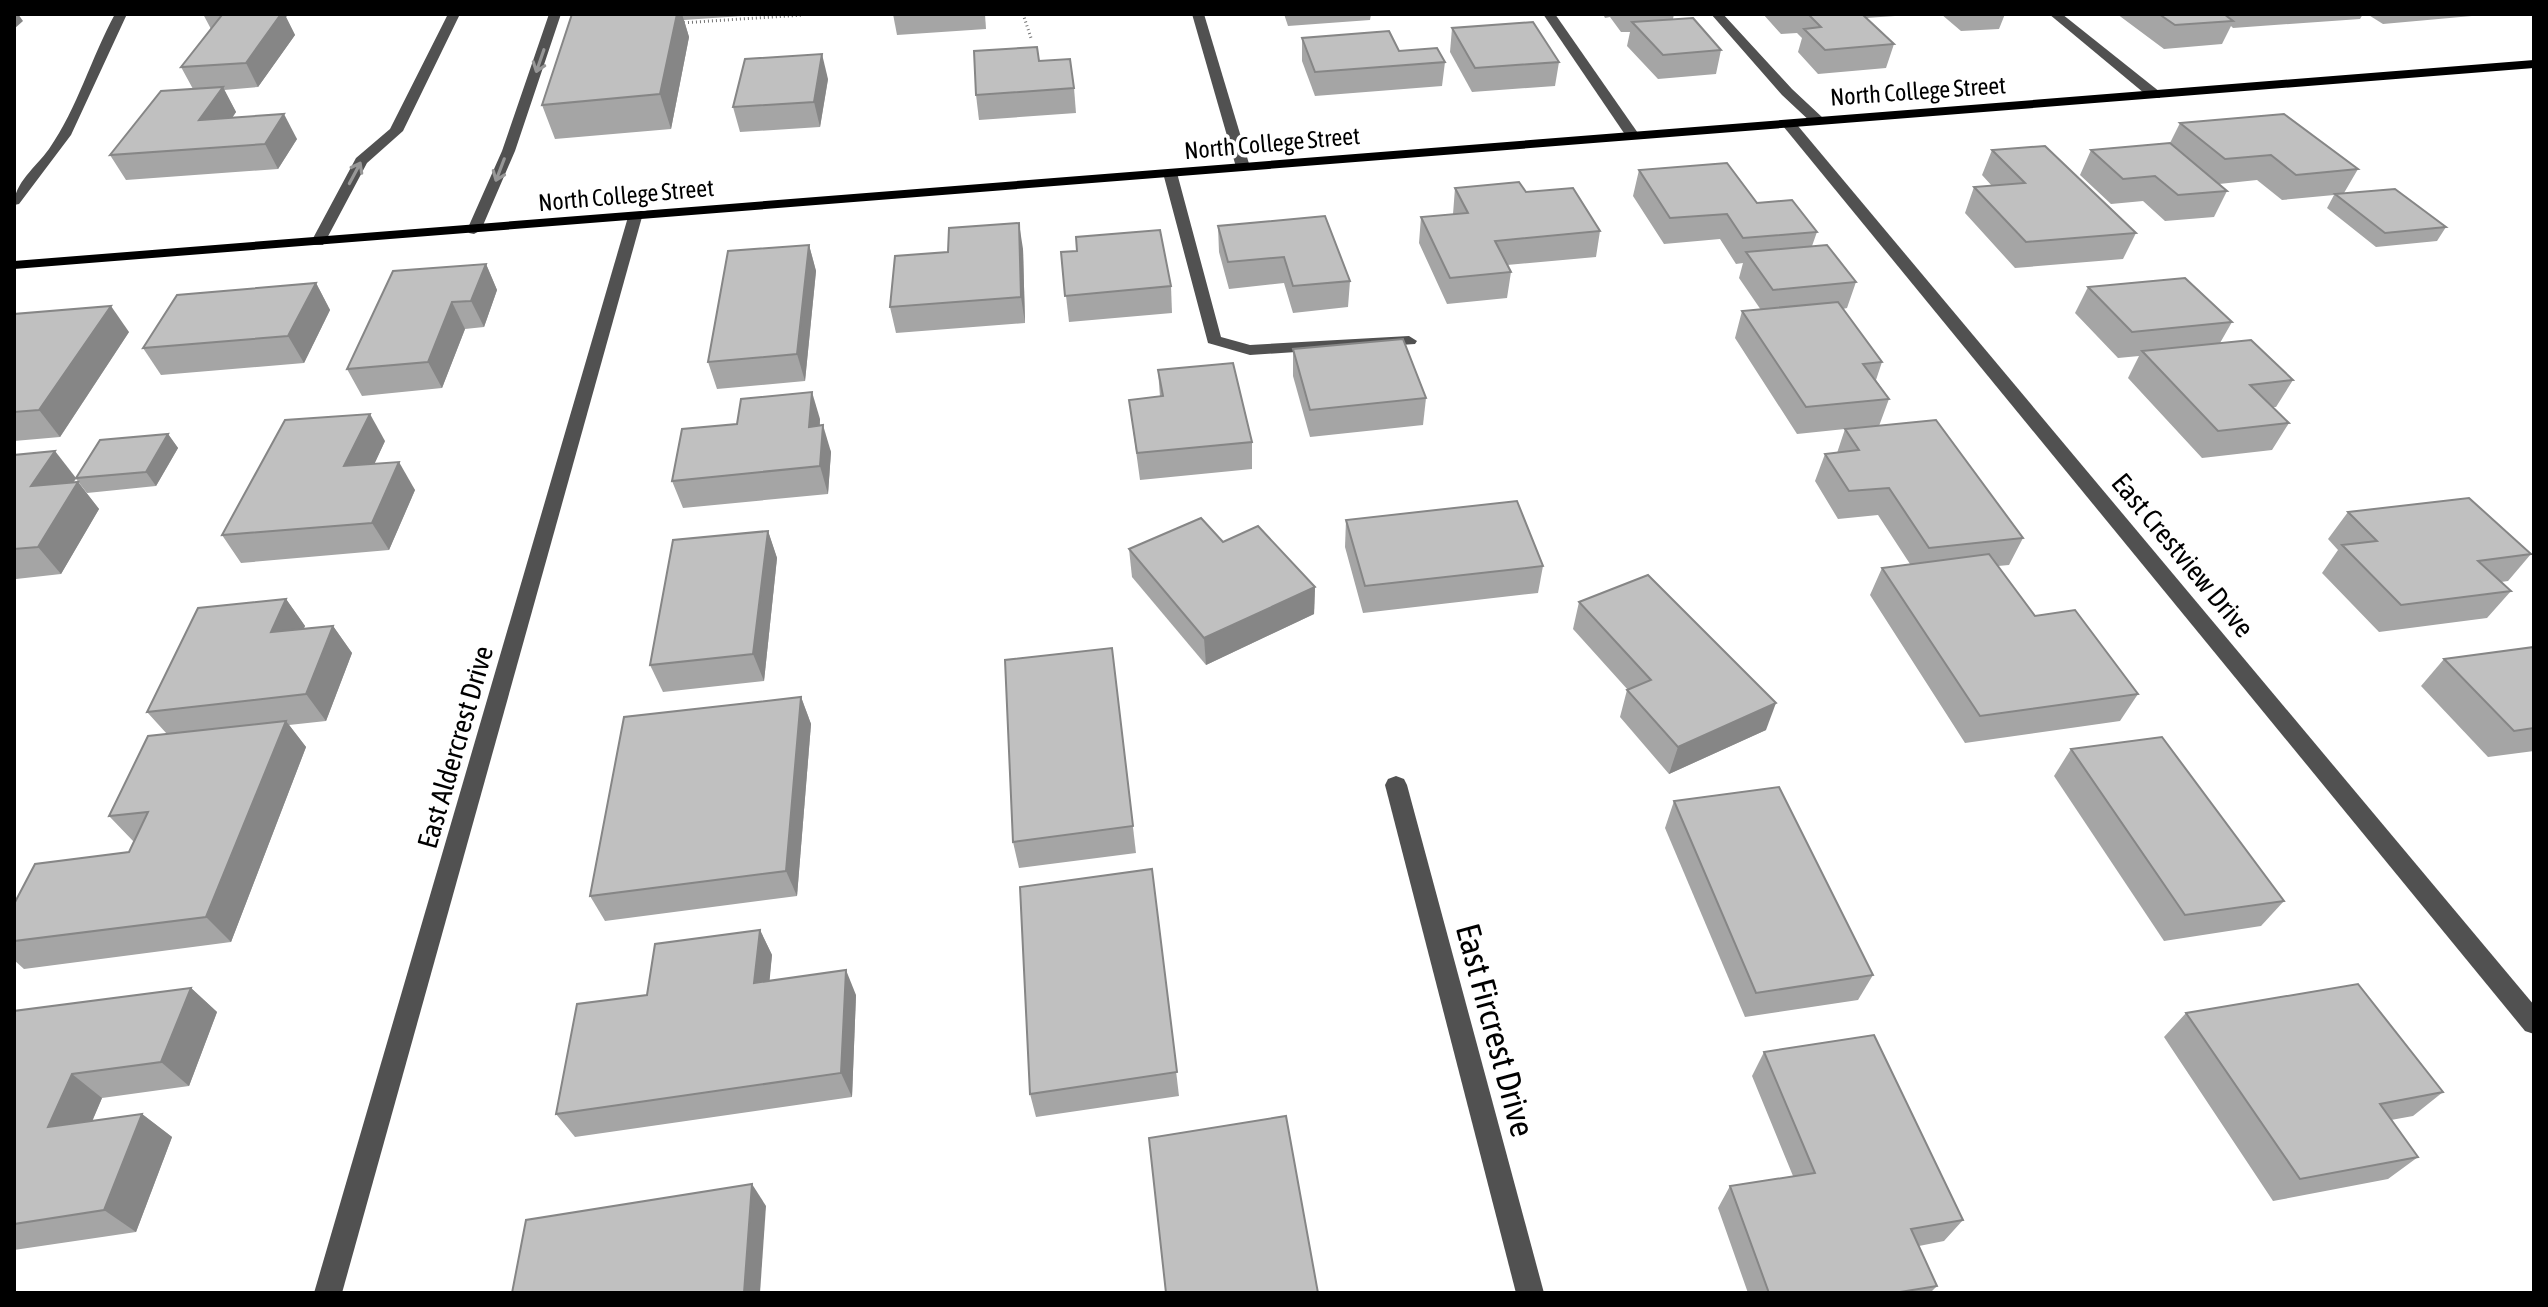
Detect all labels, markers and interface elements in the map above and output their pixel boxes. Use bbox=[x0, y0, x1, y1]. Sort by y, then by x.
one-way arrow bbox=[531, 48, 546, 73]
street label: North College Street bbox=[1829, 71, 2007, 111]
street label: North College Street bbox=[1183, 122, 1361, 164]
one-way arrow bbox=[492, 157, 506, 182]
one-way arrow bbox=[347, 161, 363, 185]
street label: North College Street bbox=[537, 174, 715, 216]
street label: East Crestview Drive bbox=[2105, 467, 2261, 643]
street label: East Aldercrest Drive bbox=[411, 642, 499, 852]
street label: East Fircrest Drive bbox=[1449, 919, 1543, 1141]

